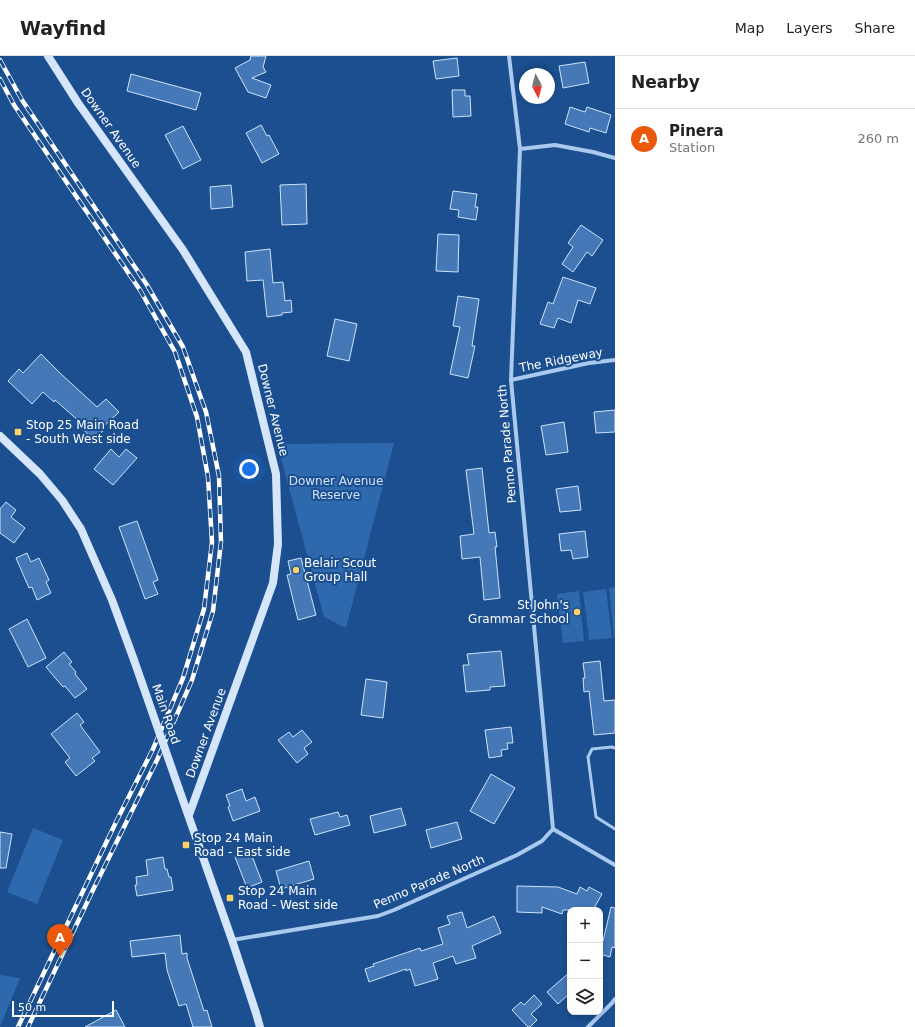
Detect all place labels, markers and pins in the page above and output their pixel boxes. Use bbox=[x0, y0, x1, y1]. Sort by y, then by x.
place label: Stop 25 Main Road - South West side bbox=[26, 418, 139, 446]
marker: Stop 25 Main Road - South West side bbox=[13, 427, 23, 437]
place label: Belair Scout Group Hall bbox=[304, 556, 377, 584]
marker: Belair Scout Group Hall bbox=[291, 565, 301, 575]
place label: St John's Grammar School bbox=[468, 598, 569, 626]
marker: St John's Grammar School bbox=[572, 607, 582, 617]
place label: Stop 24 Main Road - East side bbox=[194, 831, 290, 859]
marker: Stop 24 Main Road - East side bbox=[181, 840, 191, 850]
place label: Stop 24 Main Road - West side bbox=[238, 884, 338, 912]
marker: Stop 24 Main Road - West side bbox=[225, 893, 235, 903]
pin: A bbox=[47, 924, 73, 957]

